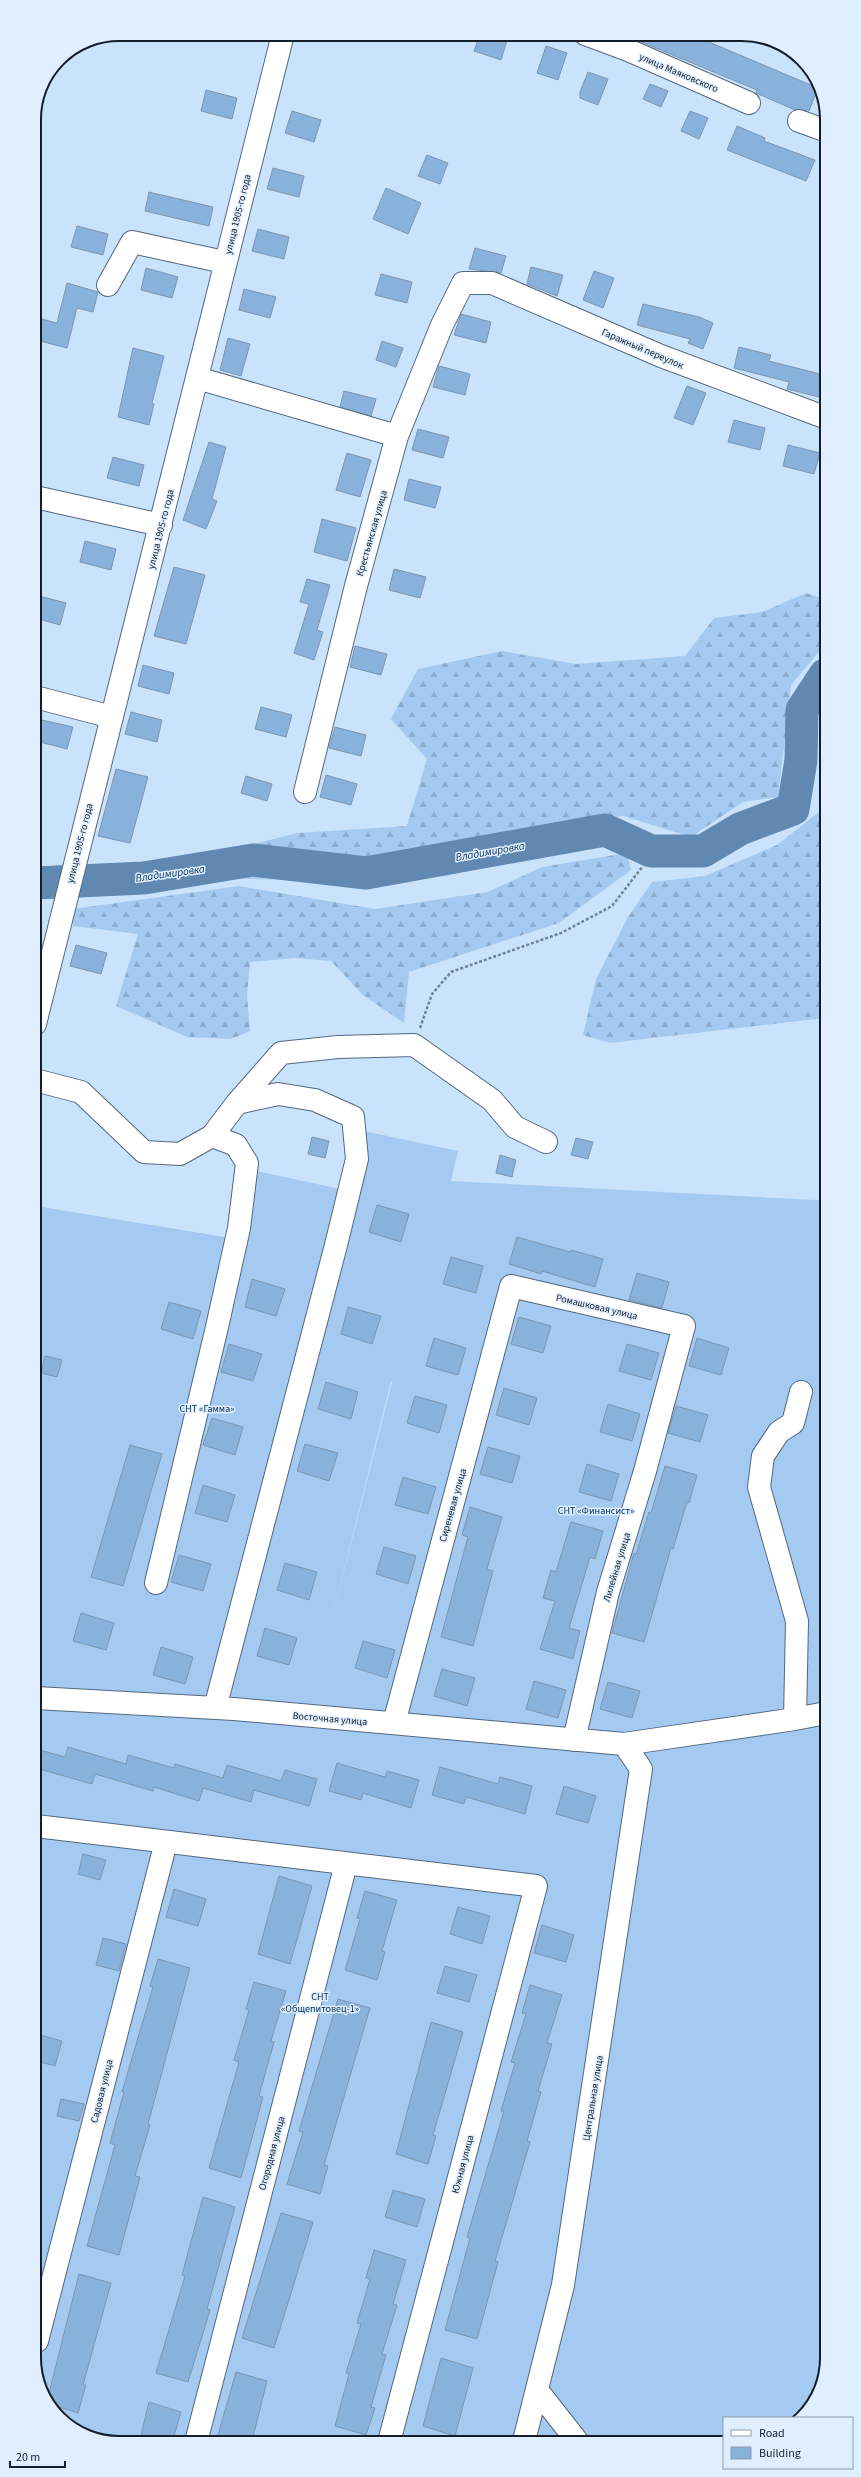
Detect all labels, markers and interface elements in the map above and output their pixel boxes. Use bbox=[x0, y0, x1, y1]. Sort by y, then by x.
street label: улица Маяковского bbox=[637, 50, 720, 96]
street label: улица 1905-го года bbox=[221, 173, 255, 256]
street label: Гаражный переулок bbox=[599, 325, 686, 373]
street label: улица 1905-го года bbox=[144, 488, 178, 571]
street label: Крестьянская улица bbox=[353, 489, 391, 578]
street label: улица 1905-го года bbox=[63, 802, 97, 885]
water label: Владимировка bbox=[454, 838, 526, 865]
water label: Владимировка bbox=[134, 861, 206, 886]
street label: Ромашковая улица bbox=[555, 1291, 639, 1323]
park label: СНТ «Гамма» bbox=[180, 1402, 234, 1416]
street label: Сиреневая улица bbox=[436, 1467, 470, 1544]
park label: СНТ «Финансист» bbox=[558, 1504, 634, 1518]
street label: Лилейная улица bbox=[600, 1531, 634, 1604]
street label: Восточная улица bbox=[292, 1709, 368, 1729]
park label: СНТ «Общепитовец-1» bbox=[281, 1990, 359, 2016]
street label: Центральная улица bbox=[579, 2054, 607, 2142]
street label: Садовая улица bbox=[87, 2058, 117, 2124]
street label: Огородная улица bbox=[255, 2115, 289, 2192]
street label: Южная улица bbox=[448, 2133, 477, 2195]
legend bbox=[723, 2417, 853, 2469]
text: Road bbox=[759, 2425, 785, 2442]
scale bar bbox=[10, 2443, 65, 2469]
text: Building bbox=[759, 2445, 801, 2462]
text: 20 m bbox=[16, 2449, 40, 2466]

